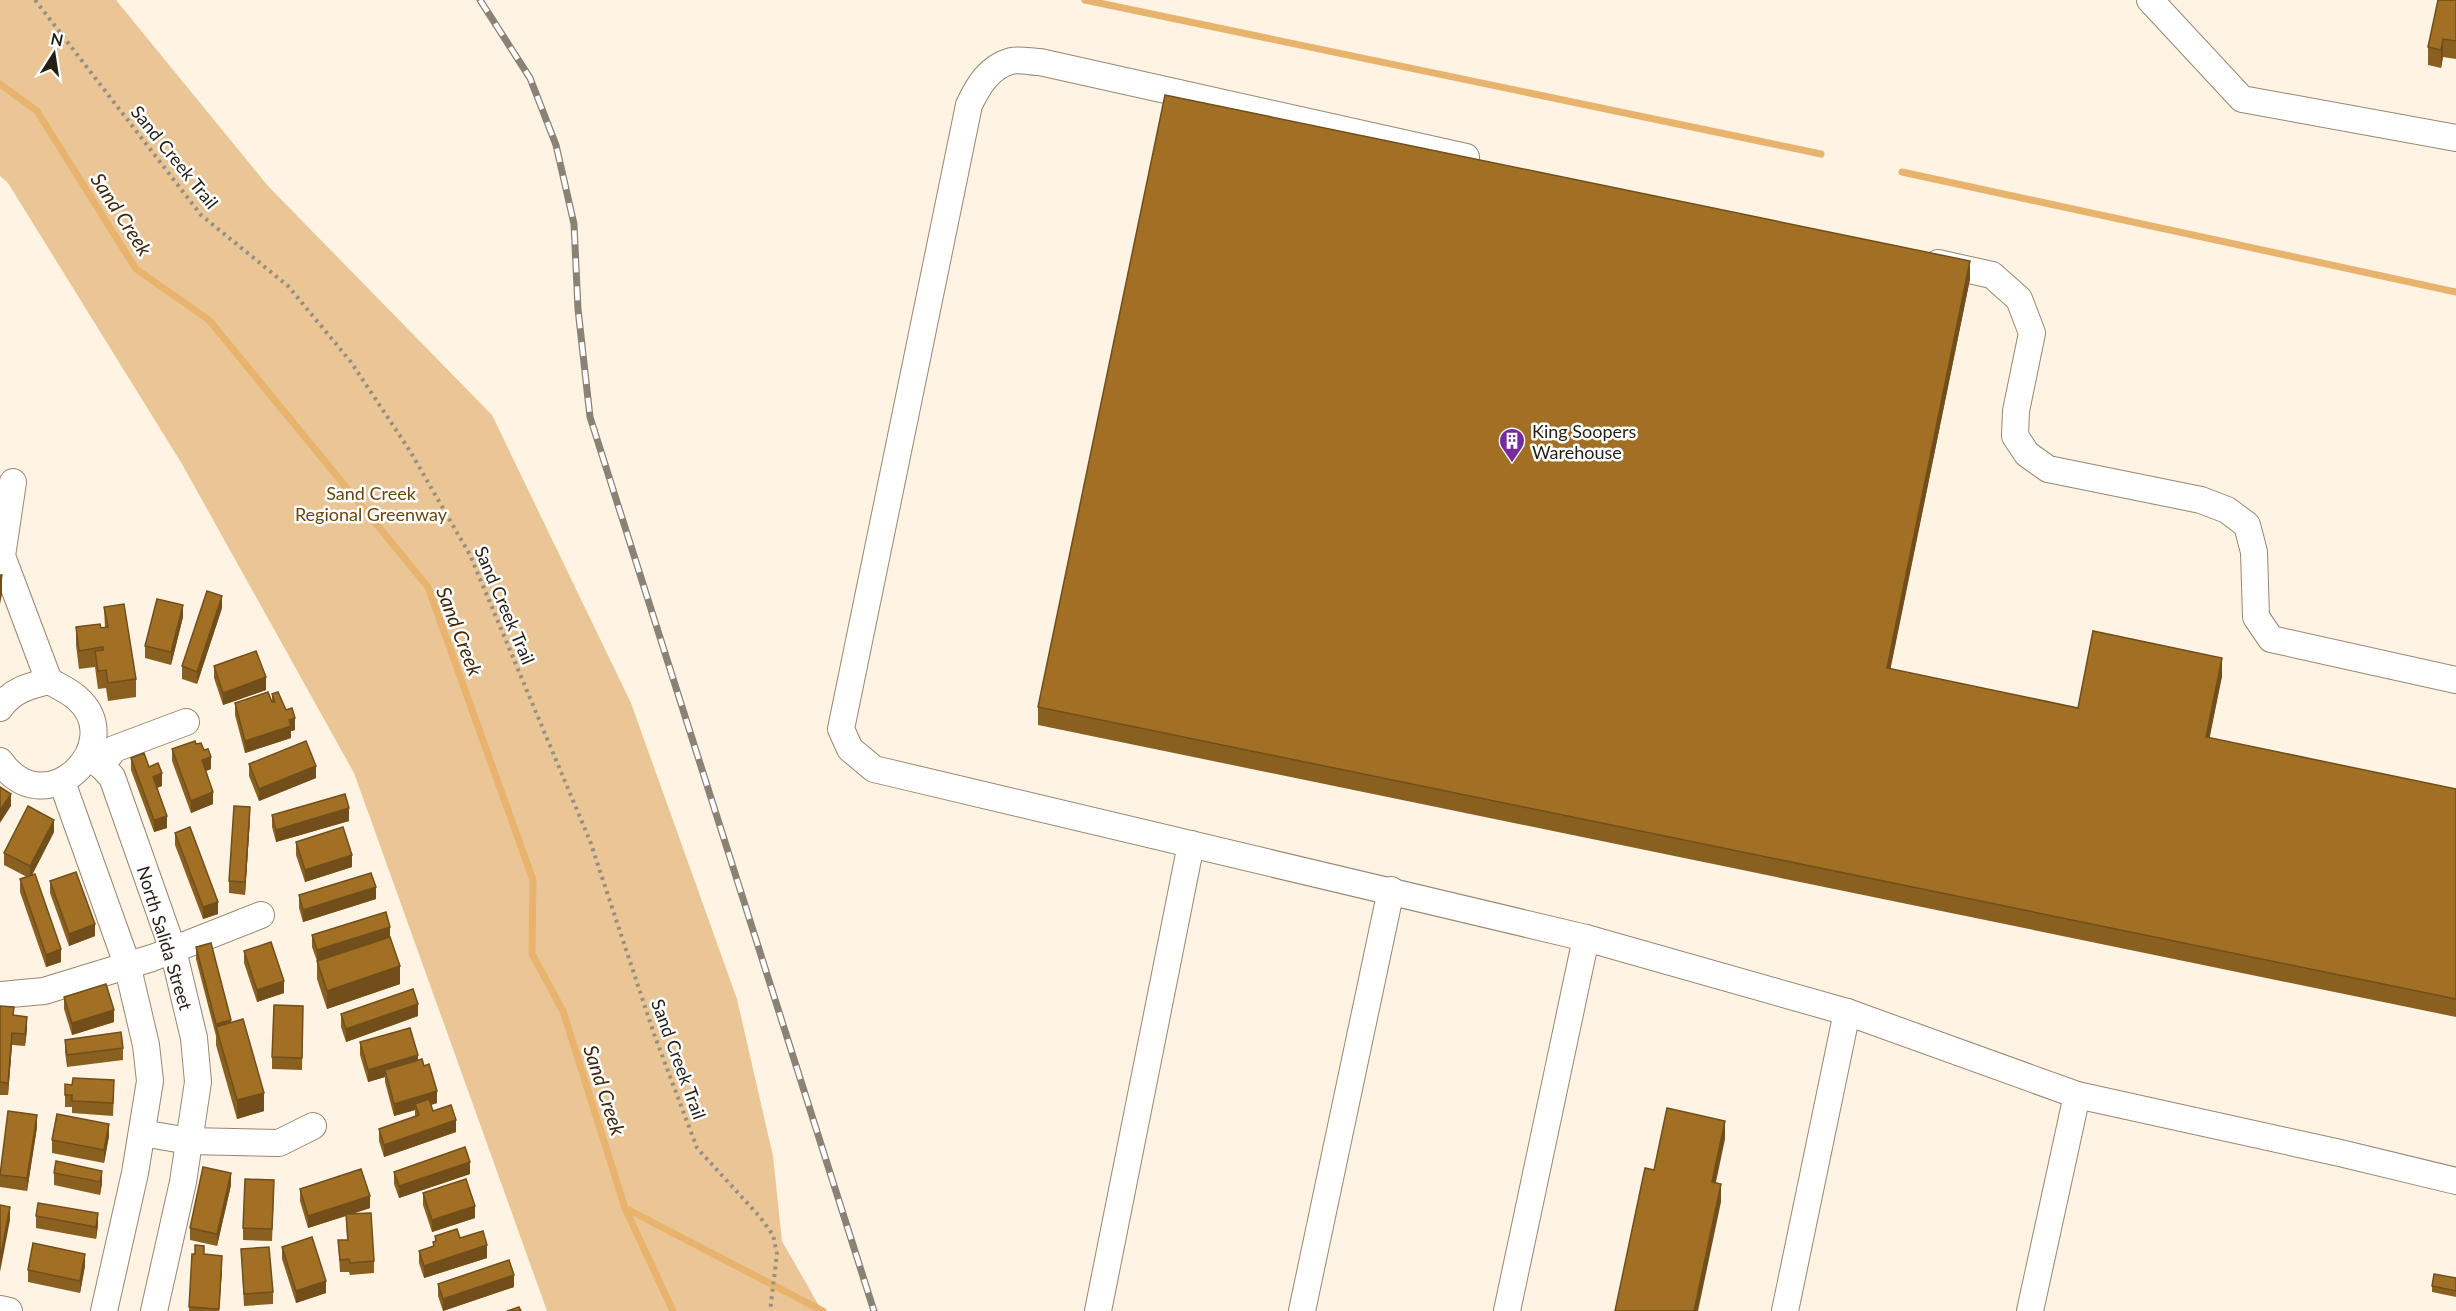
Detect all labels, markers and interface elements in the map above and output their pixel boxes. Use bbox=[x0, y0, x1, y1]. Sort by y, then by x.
north arrow bbox=[24, 24, 84, 84]
text: N bbox=[49, 28, 65, 49]
street label: Sand Creek Trail bbox=[127, 101, 223, 213]
water label: Sand Creek bbox=[86, 168, 158, 260]
place label: King Soopers Warehouse bbox=[1532, 420, 1636, 463]
building icon: King Soopers Warehouse bbox=[1497, 426, 1527, 464]
park label: Sand Creek Regional Greenway bbox=[295, 482, 448, 525]
street label: Sand Creek Trail bbox=[470, 543, 540, 667]
water label: Sand Creek bbox=[432, 583, 488, 679]
street label: North Salida Street bbox=[133, 863, 198, 1013]
street label: Sand Creek Trail bbox=[647, 996, 711, 1122]
water label: Sand Creek bbox=[579, 1042, 631, 1139]

